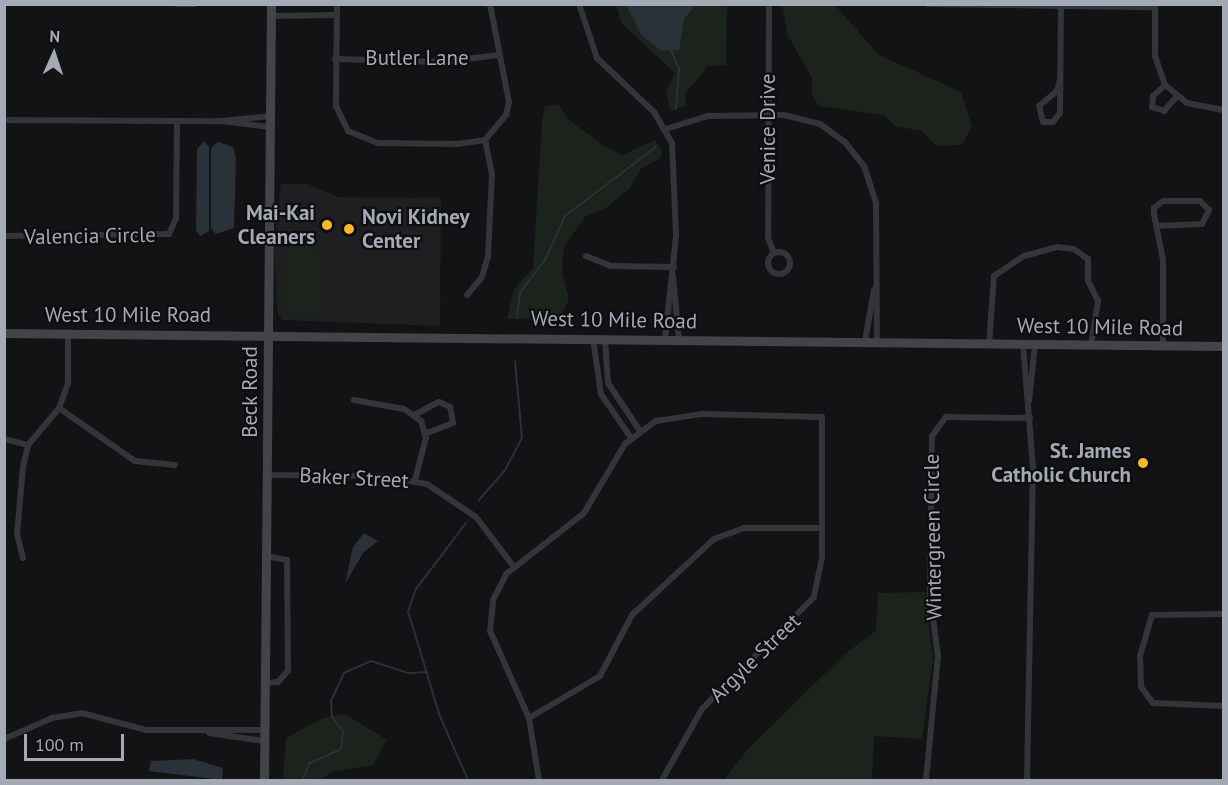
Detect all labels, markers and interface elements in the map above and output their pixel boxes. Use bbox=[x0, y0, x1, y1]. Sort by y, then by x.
north arrow bbox=[24, 24, 84, 84]
text: N bbox=[49, 26, 61, 46]
street label: Butler Lane bbox=[365, 45, 469, 71]
street label: Venice Drive bbox=[755, 74, 781, 184]
place label: Mai-Kai Cleaners bbox=[238, 200, 315, 250]
place label: Novi Kidney Center bbox=[362, 204, 470, 254]
marker: Mai-Kai Cleaners bbox=[320, 218, 334, 232]
marker: Novi Kidney Center bbox=[340, 220, 358, 238]
street label: Valencia Circle bbox=[24, 222, 156, 250]
street label: West 10 Mile Road bbox=[45, 302, 211, 328]
street label: West 10 Mile Road bbox=[531, 306, 697, 334]
street label: West 10 Mile Road bbox=[1017, 313, 1183, 341]
street label: Beck Road bbox=[237, 346, 263, 438]
place label: St. James Catholic Church bbox=[990, 438, 1131, 488]
street label: Wintergreen Circle bbox=[919, 453, 947, 621]
marker: St. James Catholic Church bbox=[1136, 456, 1150, 470]
street label: Baker Street bbox=[299, 463, 409, 493]
street label: Argyle Street bbox=[704, 608, 806, 708]
scale bar bbox=[27, 722, 128, 760]
text: 100 m bbox=[35, 733, 84, 756]

